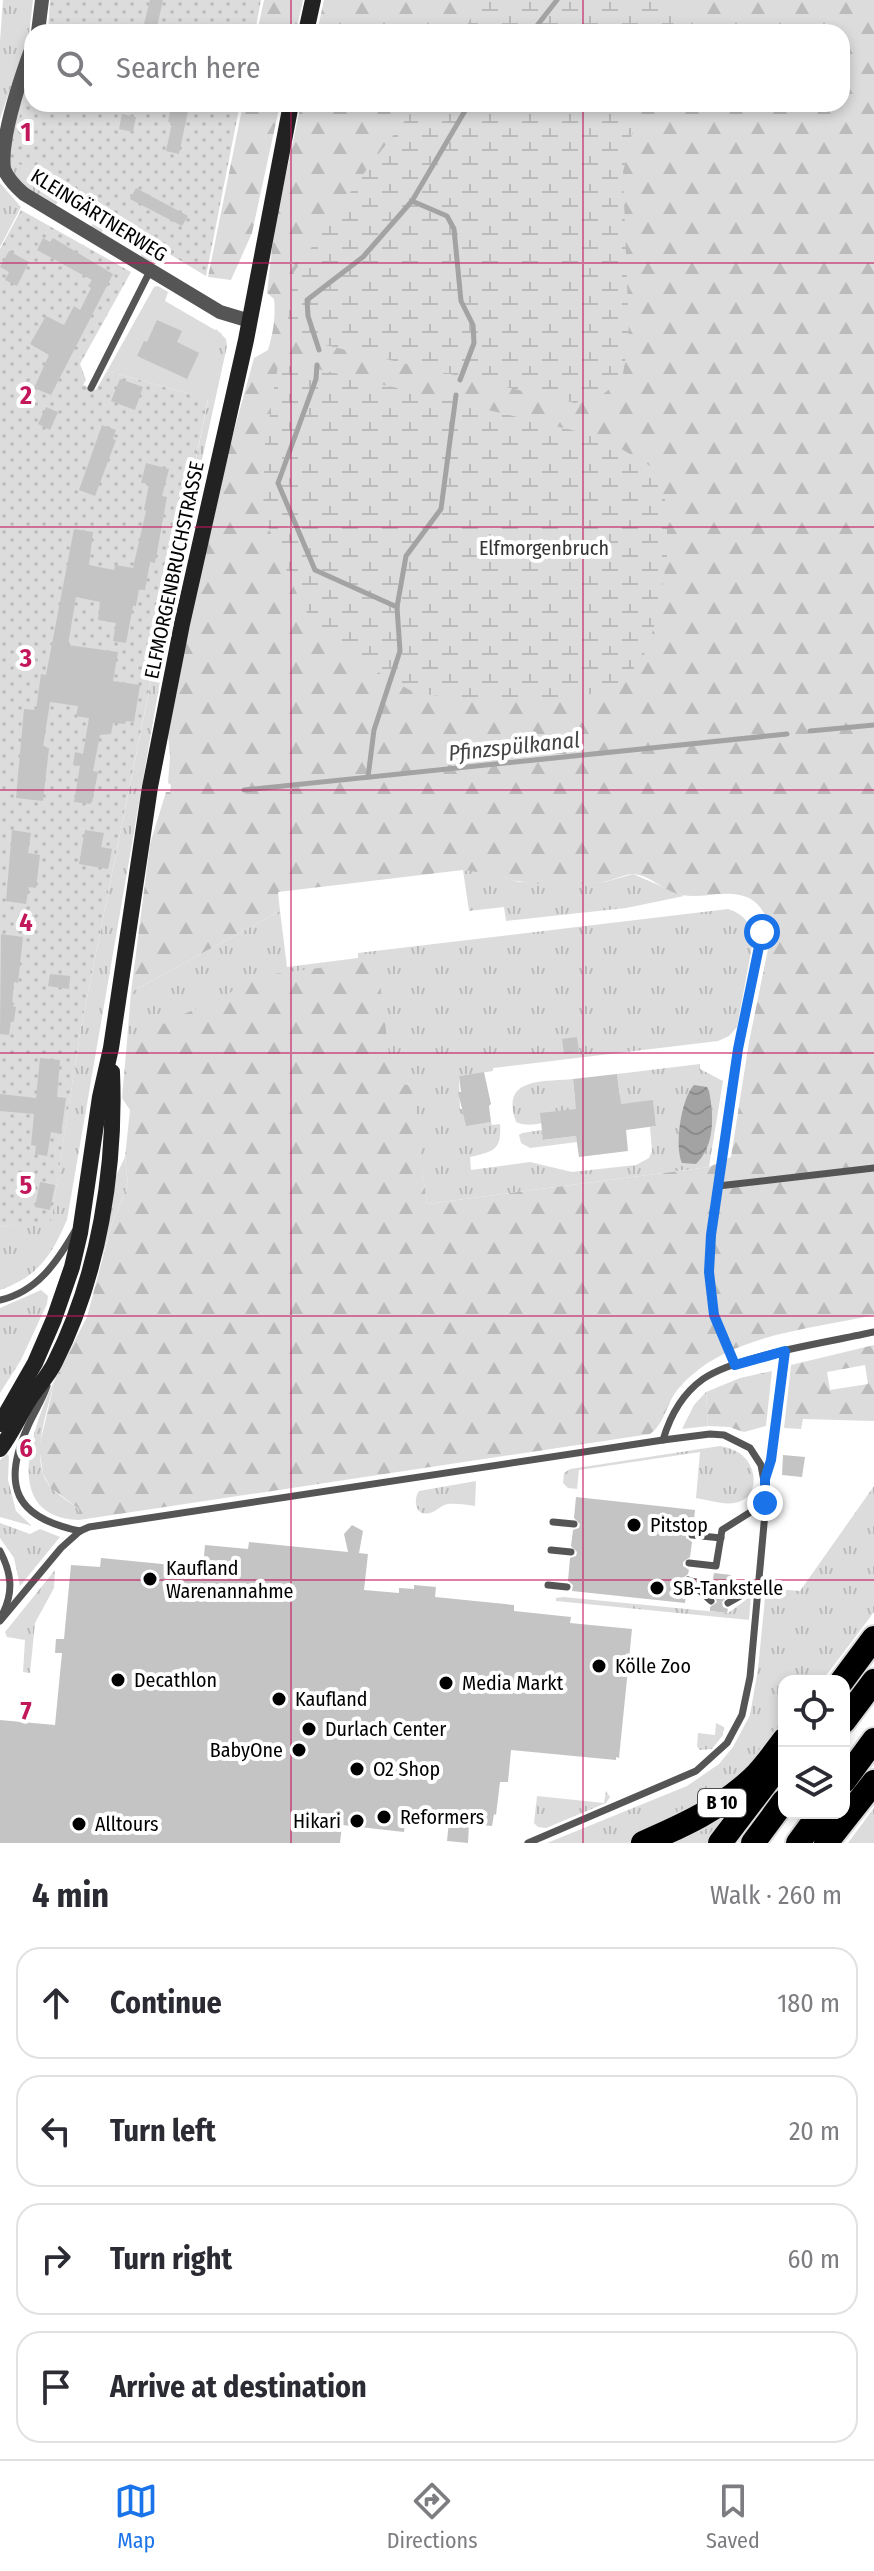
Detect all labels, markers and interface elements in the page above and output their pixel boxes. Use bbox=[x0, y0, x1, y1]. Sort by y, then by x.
search box bbox=[24, 24, 850, 112]
icon: search bbox=[52, 46, 96, 90]
text: Search here bbox=[116, 50, 261, 86]
text: 1 bbox=[21, 117, 32, 148]
street label: KLEINGÄRTNERWEG bbox=[27, 164, 171, 266]
text: 2 bbox=[19, 380, 32, 411]
street label: ELFMORGENBRUCHSTRASSE bbox=[139, 459, 209, 681]
park label: Elfmorgenbruch bbox=[479, 536, 609, 560]
text: 3 bbox=[19, 643, 32, 674]
water label: Pfinzspülkanal bbox=[447, 726, 581, 767]
text: 4 bbox=[19, 907, 33, 938]
route start bbox=[744, 914, 780, 950]
text: 5 bbox=[20, 1170, 33, 1201]
text: 6 bbox=[19, 1433, 33, 1464]
route end bbox=[747, 1485, 783, 1521]
place label: Pitstop bbox=[650, 1513, 708, 1537]
marker: Pitstop bbox=[625, 1516, 643, 1534]
place label: Kaufland Warenannahme bbox=[166, 1556, 294, 1603]
marker: Kaufland Warenannahme bbox=[141, 1570, 159, 1588]
place label: SB-Tankstelle bbox=[673, 1576, 783, 1600]
marker: SB-Tankstelle bbox=[648, 1579, 666, 1597]
place label: Kölle Zoo bbox=[615, 1654, 691, 1678]
marker: Kölle Zoo bbox=[590, 1657, 608, 1675]
place label: Decathlon bbox=[134, 1668, 217, 1692]
marker: Decathlon bbox=[109, 1671, 127, 1689]
place label: Media Markt bbox=[462, 1671, 564, 1695]
marker: Media Markt bbox=[437, 1674, 455, 1692]
map controls bbox=[778, 1675, 850, 1819]
button: locate bbox=[778, 1675, 850, 1747]
place label: Kaufland bbox=[295, 1687, 368, 1711]
marker: Kaufland bbox=[270, 1690, 288, 1708]
text: 7 bbox=[20, 1696, 32, 1727]
place label: Durlach Center bbox=[325, 1717, 446, 1741]
marker: Durlach Center bbox=[300, 1720, 318, 1738]
place label: BabyOne bbox=[210, 1738, 283, 1762]
marker: BabyOne bbox=[290, 1741, 308, 1759]
button: layers bbox=[778, 1747, 850, 1819]
place label: O2 Shop bbox=[373, 1757, 440, 1781]
marker: O2 Shop bbox=[348, 1760, 366, 1778]
road number: B 10 bbox=[698, 1789, 746, 1817]
place label: Reformers bbox=[400, 1805, 484, 1829]
marker: Reformers bbox=[375, 1808, 393, 1826]
place label: Hikari bbox=[293, 1809, 341, 1833]
place label: Alltours bbox=[95, 1812, 159, 1836]
marker: Hikari bbox=[348, 1812, 366, 1830]
marker: Alltours bbox=[70, 1815, 88, 1833]
text: 4 min bbox=[32, 1875, 109, 1916]
text: Walk · 260 m bbox=[710, 1880, 842, 1911]
icon: ahead bbox=[34, 1981, 78, 2025]
text: Continue bbox=[110, 1985, 222, 2021]
text: 180 m bbox=[777, 1988, 840, 2019]
icon: left bbox=[34, 2109, 78, 2153]
text: Turn left bbox=[110, 2113, 216, 2149]
text: 20 m bbox=[789, 2116, 840, 2147]
icon: right bbox=[34, 2237, 78, 2281]
text: Turn right bbox=[110, 2241, 232, 2277]
text: 60 m bbox=[787, 2244, 840, 2275]
icon: arrive bbox=[34, 2365, 78, 2409]
text: Arrive at destination bbox=[110, 2369, 367, 2405]
tab: Map bbox=[114, 2479, 158, 2554]
tab: Directions bbox=[387, 2479, 478, 2554]
tab: Saved bbox=[706, 2479, 760, 2554]

